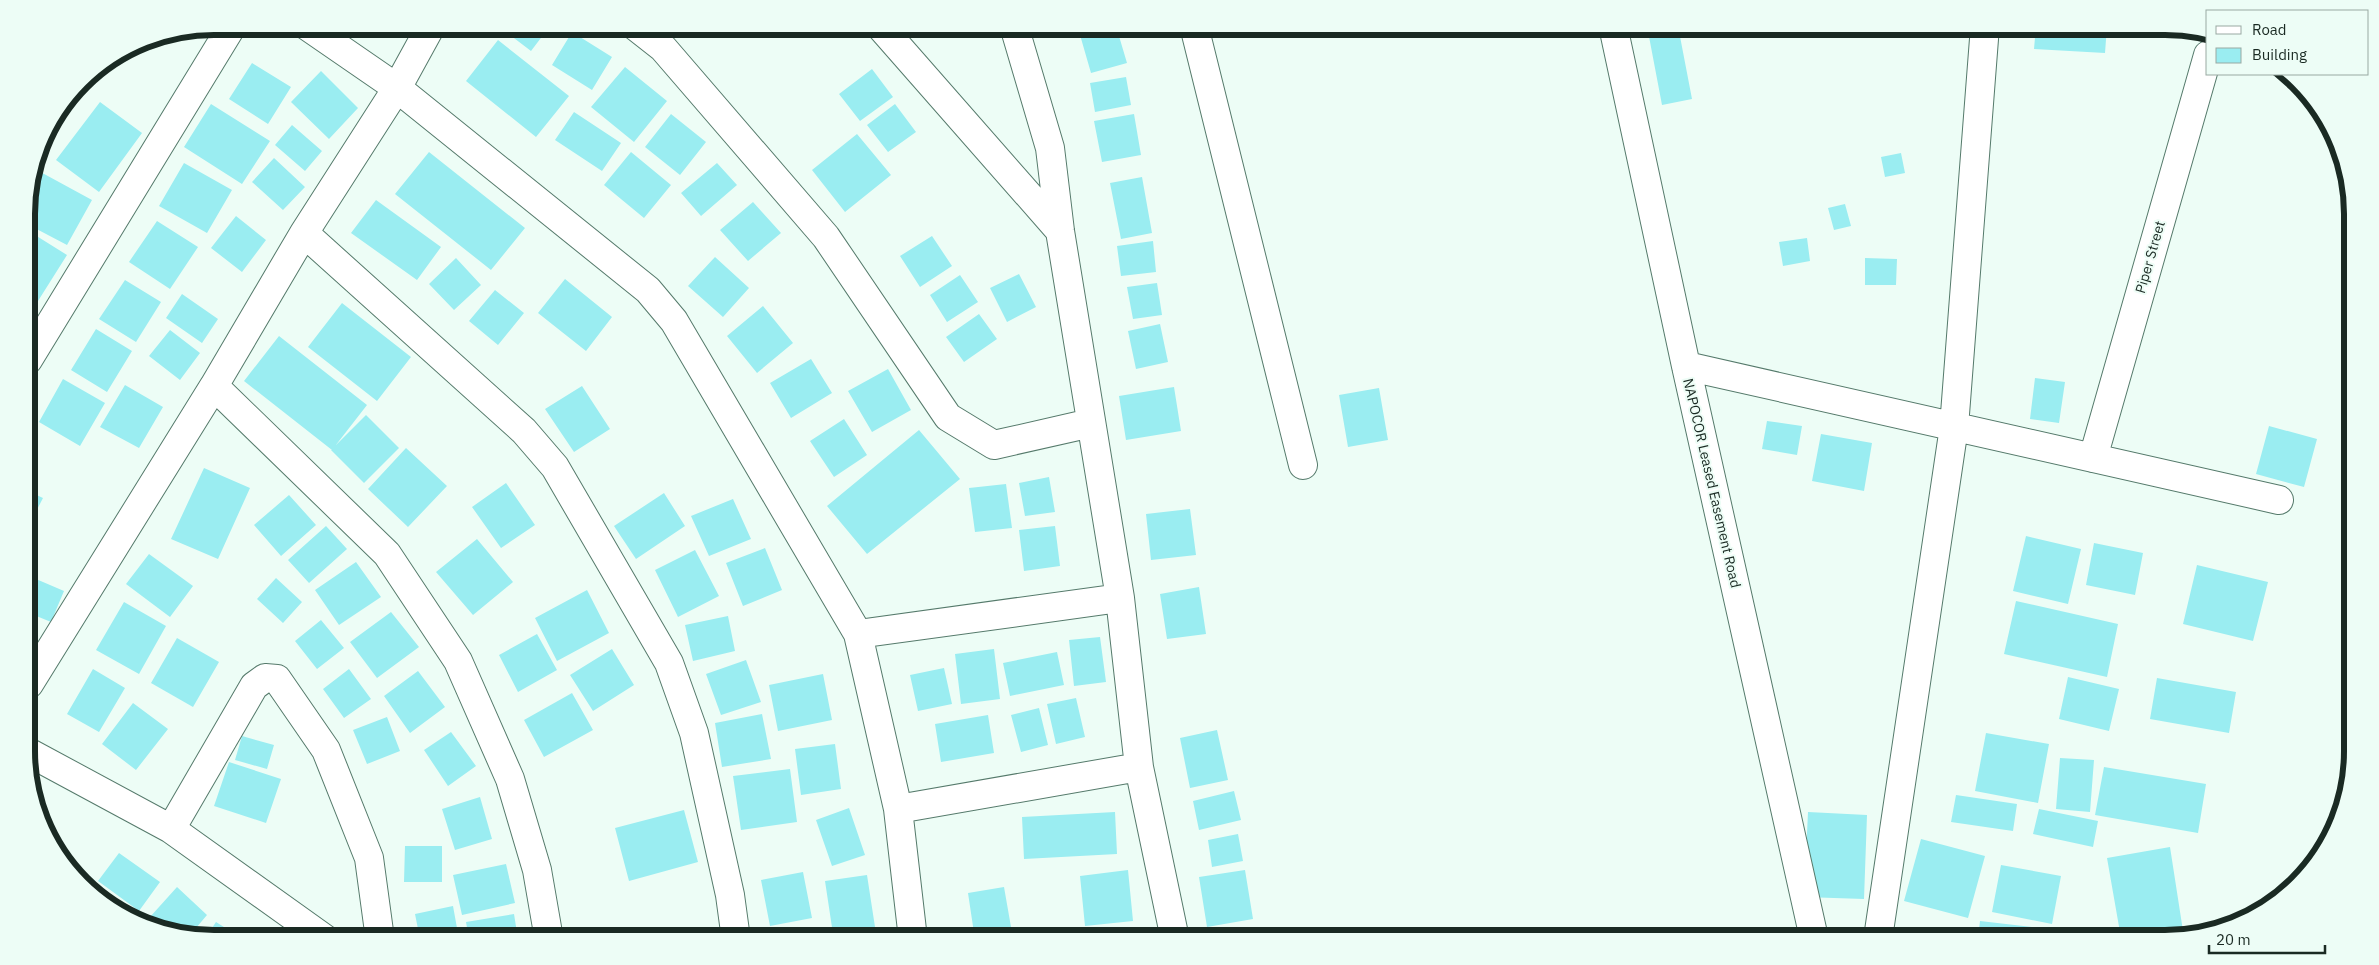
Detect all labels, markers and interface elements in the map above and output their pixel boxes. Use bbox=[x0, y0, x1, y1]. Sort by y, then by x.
legend bbox=[2206, 10, 2369, 75]
text: Road bbox=[2252, 20, 2287, 39]
text: Building bbox=[2252, 45, 2307, 64]
street label: Piper Street bbox=[2131, 219, 2169, 295]
street label: NAPOCOR Leased Easement Road bbox=[1679, 377, 1745, 589]
scale bar bbox=[2209, 922, 2325, 954]
text: 20 m bbox=[2216, 930, 2251, 949]

